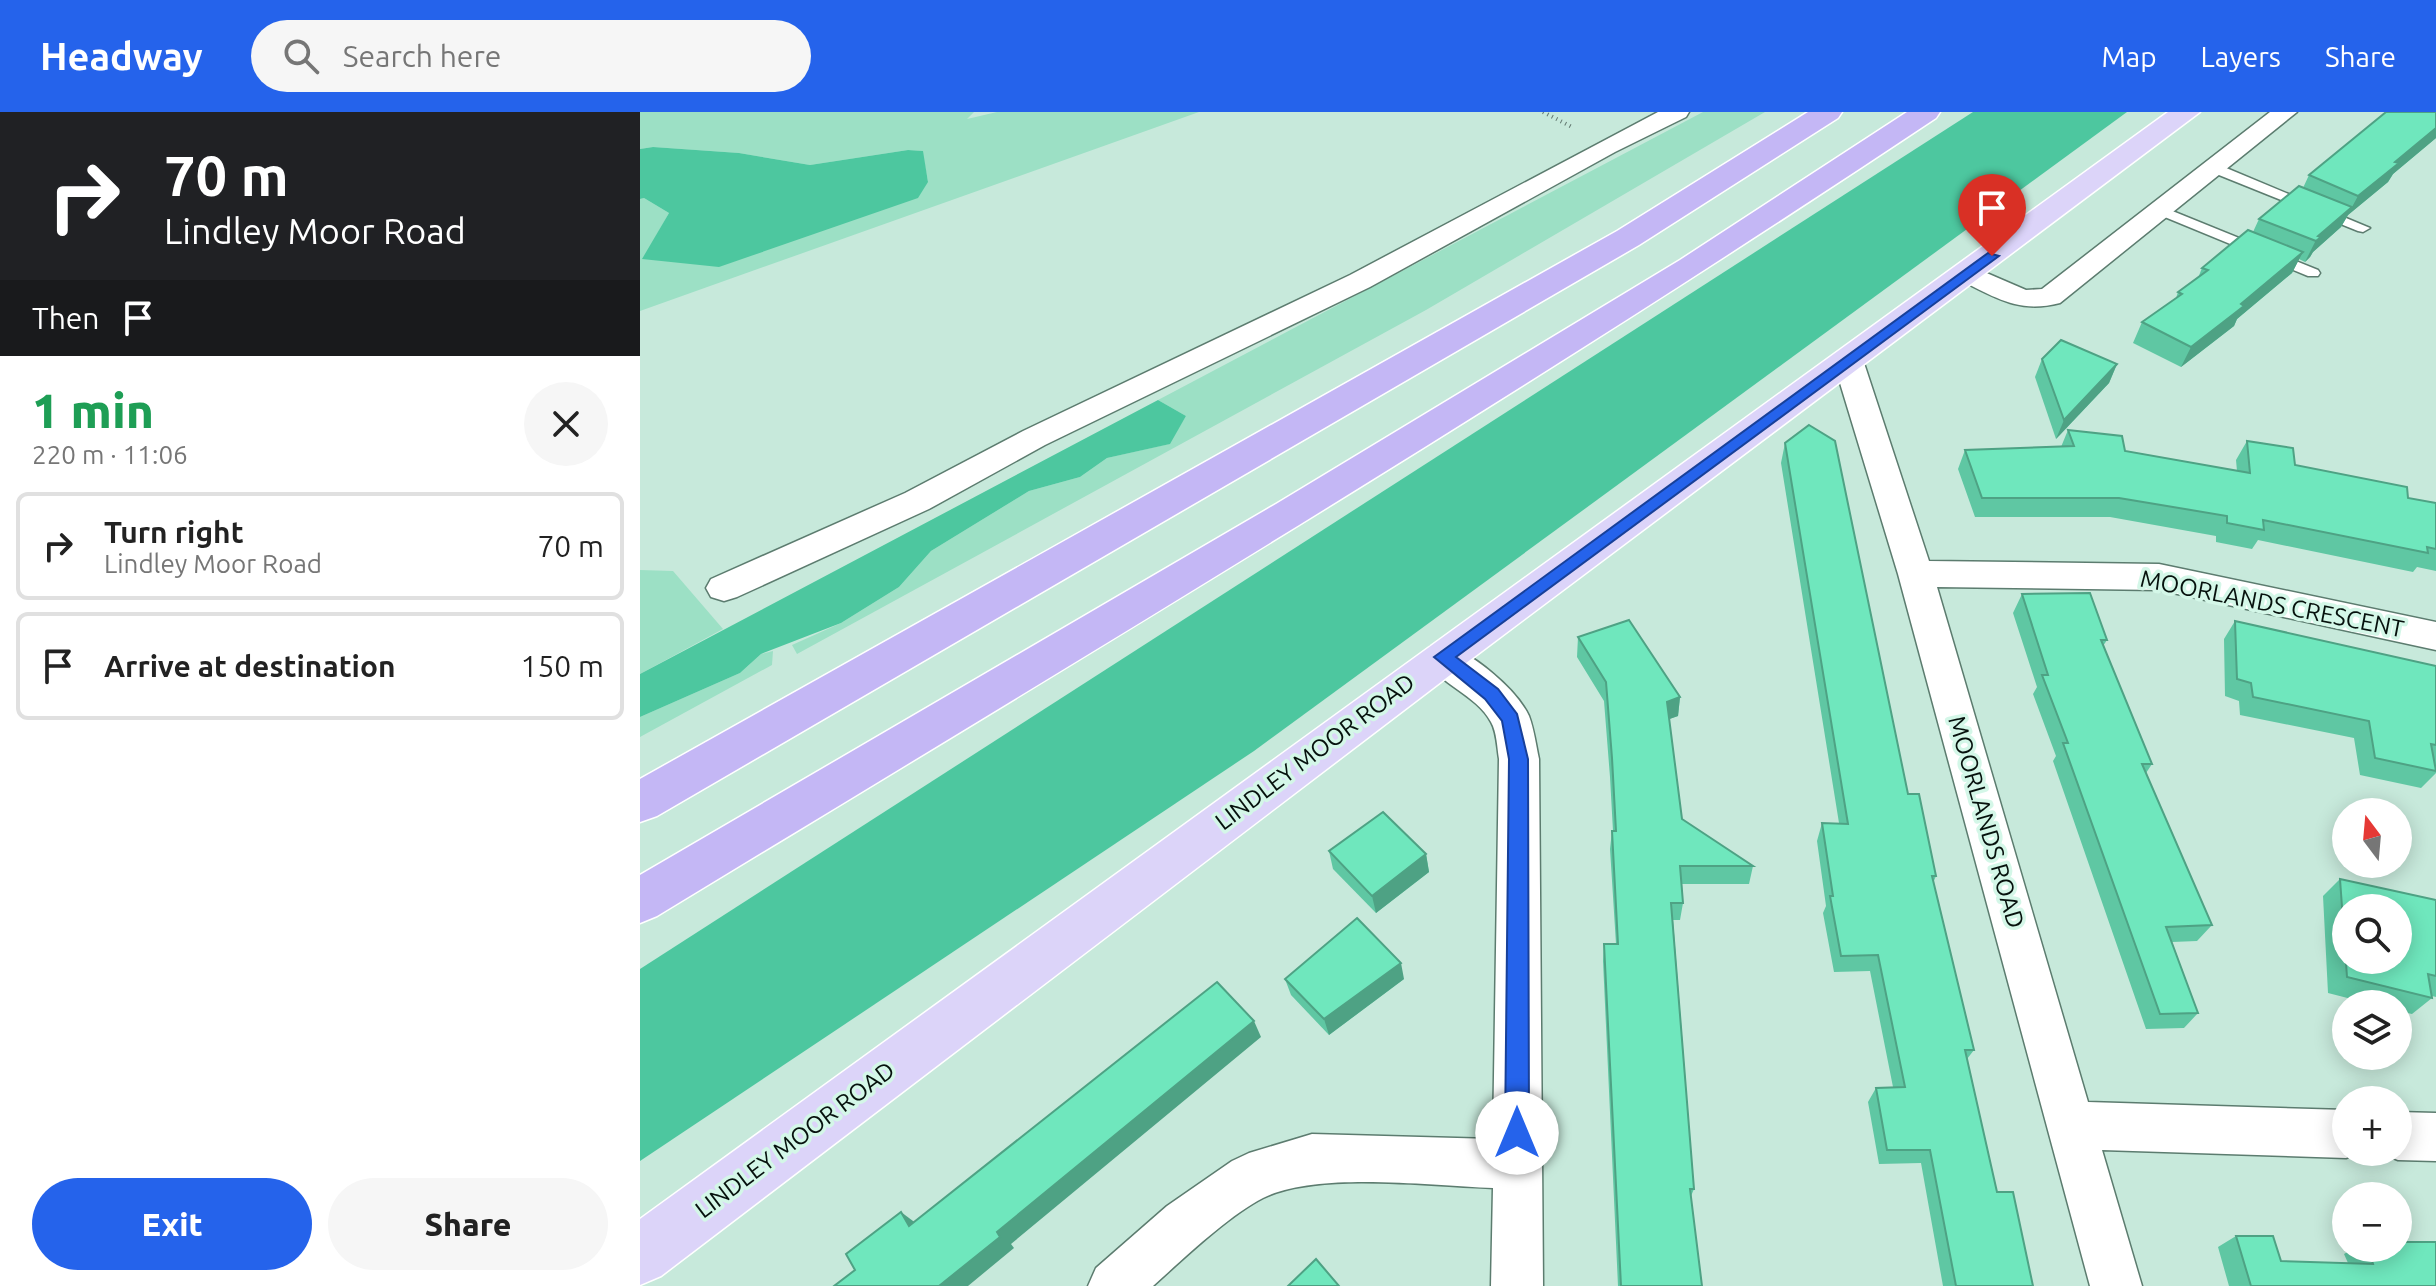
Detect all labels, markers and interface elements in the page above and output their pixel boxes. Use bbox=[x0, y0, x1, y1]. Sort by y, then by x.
search box bbox=[251, 20, 811, 92]
icon: search bbox=[279, 34, 323, 78]
text: Headway bbox=[40, 35, 203, 77]
text: Search here bbox=[343, 39, 501, 73]
text: Map bbox=[2101, 41, 2157, 72]
text: Layers bbox=[2201, 41, 2281, 72]
text: Share bbox=[2325, 41, 2396, 72]
icon: right bbox=[32, 144, 136, 248]
text: 70 m bbox=[164, 144, 289, 207]
pin bbox=[1958, 174, 2026, 256]
icon: arrive bbox=[1970, 186, 2014, 230]
text: Lindley Moor Road bbox=[164, 210, 466, 251]
icon: arrive bbox=[116, 296, 160, 340]
text: Then bbox=[32, 301, 100, 335]
button: close bbox=[524, 382, 608, 466]
text: 1 min bbox=[32, 383, 154, 437]
text: 220 m · 11:06 bbox=[32, 440, 188, 469]
text: Turn right bbox=[104, 515, 244, 549]
icon: right bbox=[36, 524, 80, 568]
text: 70 m bbox=[537, 529, 604, 563]
text: Lindley Moor Road bbox=[104, 549, 322, 578]
street label: MOORLANDS CRESCENT bbox=[2138, 565, 2406, 642]
icon: arrive bbox=[36, 644, 80, 688]
text: Arrive at destination bbox=[104, 649, 396, 683]
text: 150 m bbox=[520, 649, 604, 683]
street label: LINDLEY MOOR ROAD bbox=[1210, 668, 1419, 835]
street label: MOORLANDS ROAD bbox=[1943, 713, 2030, 931]
north arrow bbox=[2332, 798, 2412, 878]
map controls bbox=[2332, 798, 2412, 1262]
button: search bbox=[2332, 894, 2412, 974]
button: layers bbox=[2332, 990, 2412, 1070]
street label: LINDLEY MOOR ROAD bbox=[690, 1056, 899, 1223]
button: + bbox=[2332, 1086, 2412, 1166]
position arrow bbox=[1475, 1091, 1559, 1175]
button: Exit bbox=[32, 1178, 312, 1270]
button: Share bbox=[328, 1178, 608, 1270]
button: − bbox=[2332, 1182, 2412, 1262]

